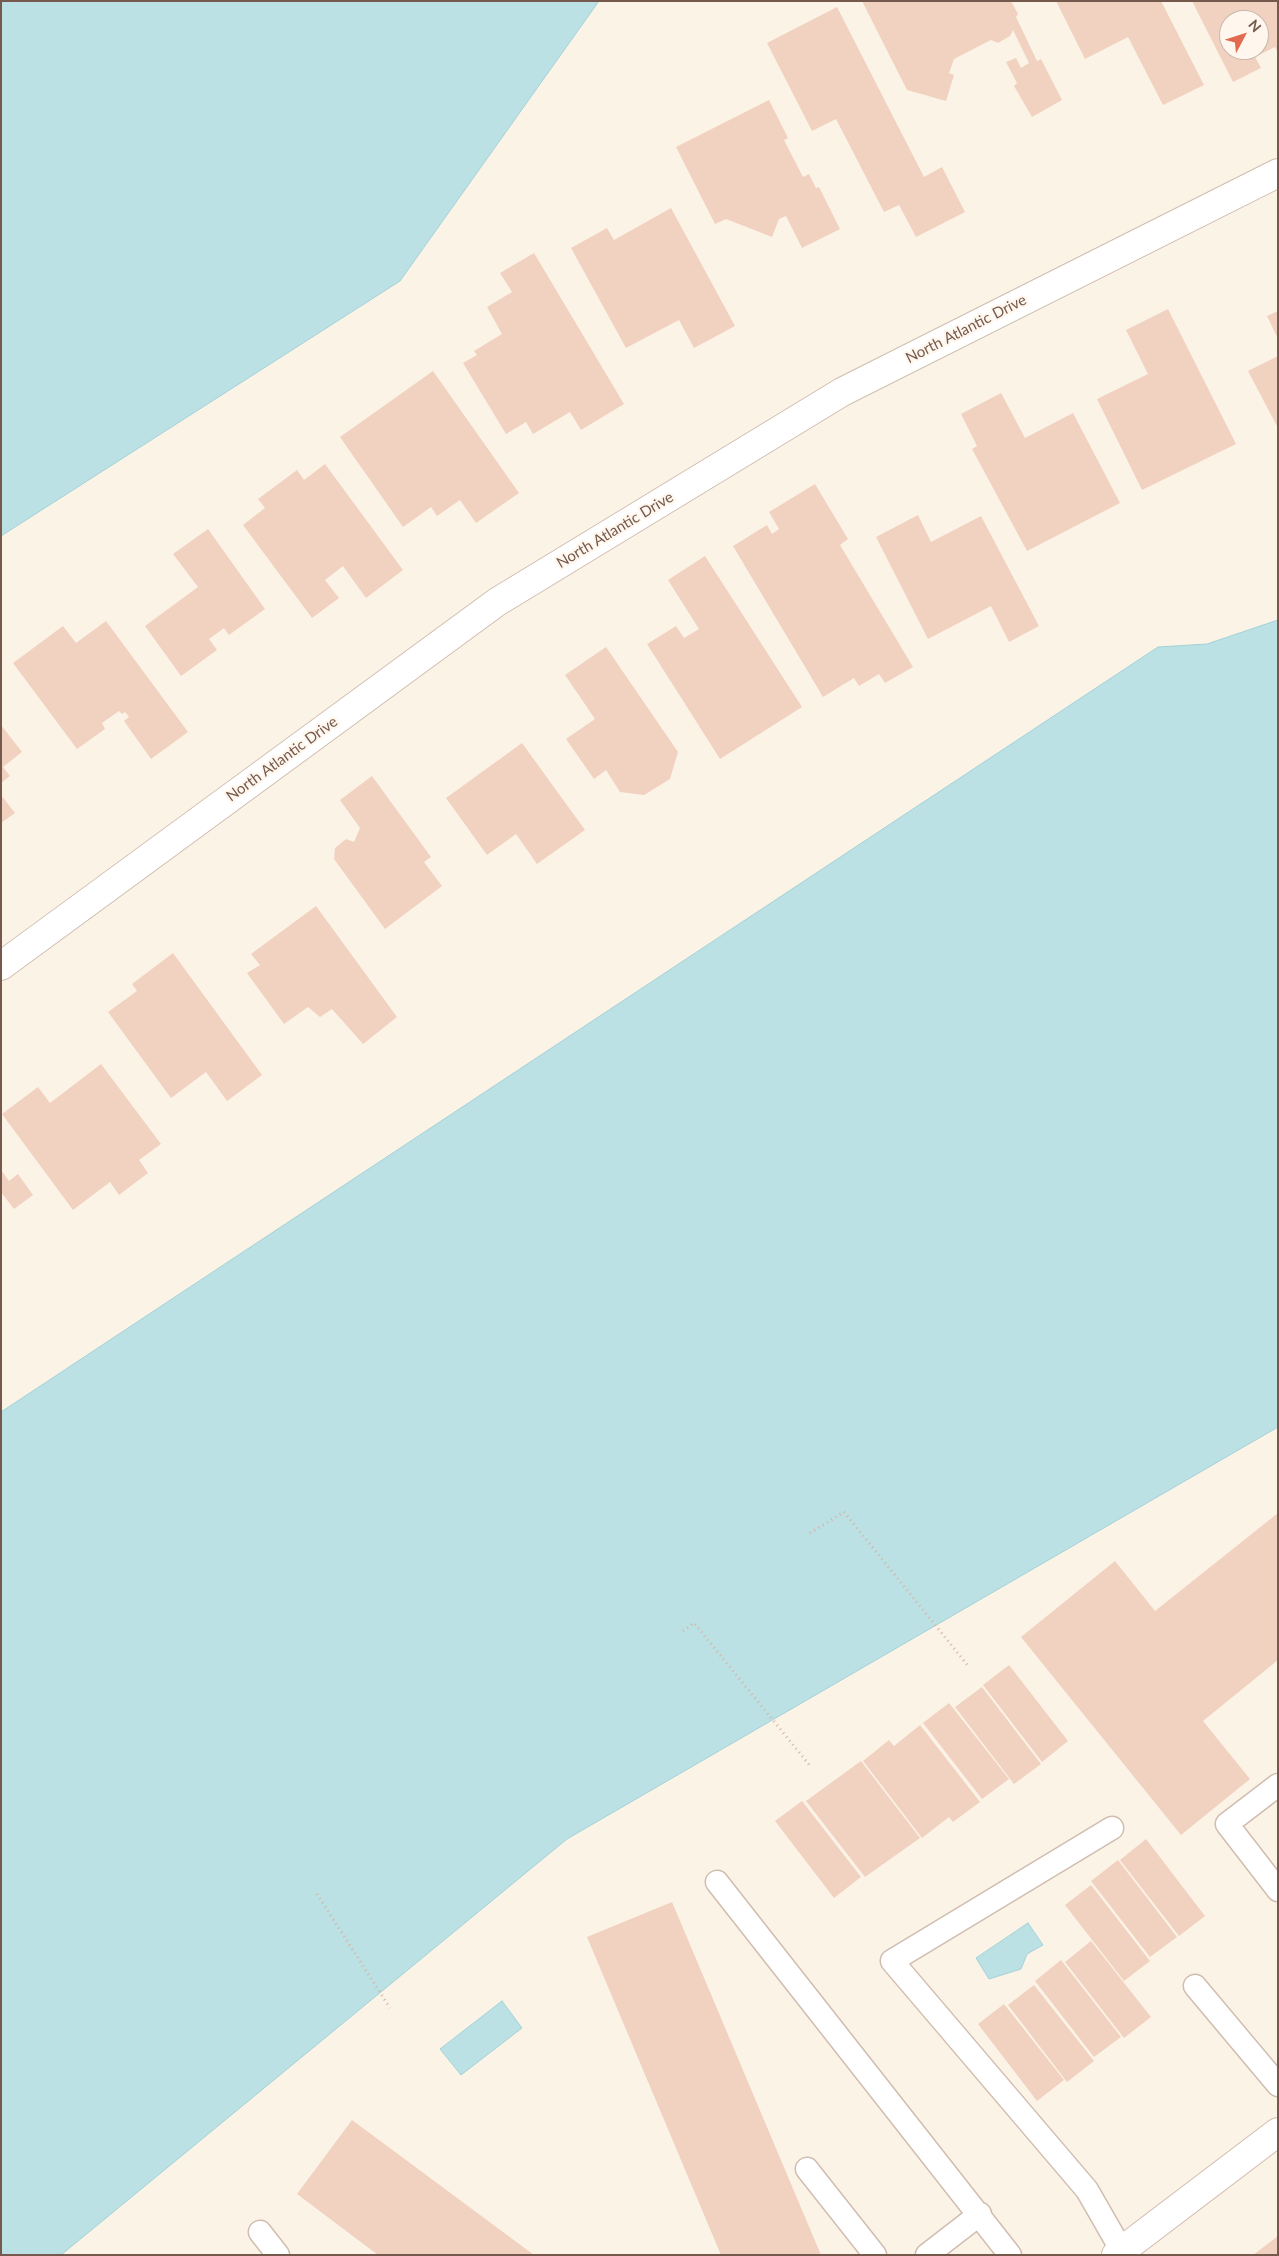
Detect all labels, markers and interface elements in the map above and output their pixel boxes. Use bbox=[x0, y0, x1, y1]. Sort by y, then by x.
north arrow bbox=[1219, 10, 1269, 60]
text: N bbox=[1245, 16, 1265, 35]
street label: North Atlantic Drive bbox=[903, 291, 1029, 367]
street label: North Atlantic Drive bbox=[553, 488, 677, 572]
street label: North Atlantic Drive bbox=[223, 713, 341, 805]

